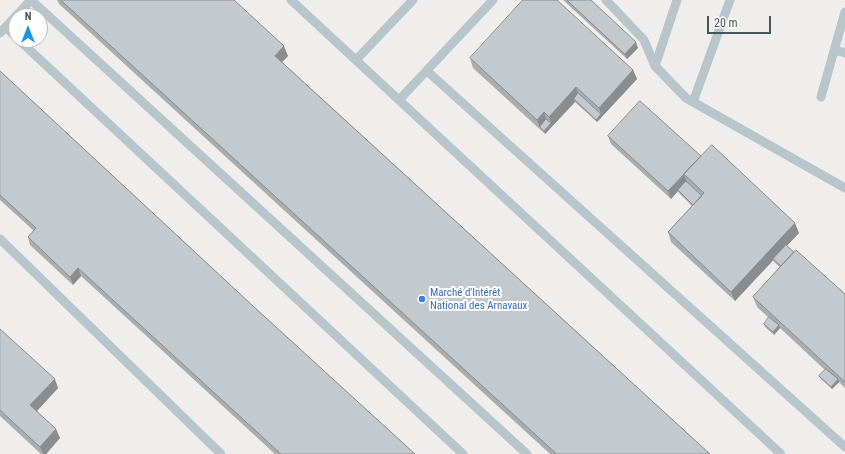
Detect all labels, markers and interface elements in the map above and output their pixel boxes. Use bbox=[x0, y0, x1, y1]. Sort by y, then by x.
north arrow bbox=[8, 8, 48, 48]
scale bar bbox=[709, 8, 773, 34]
text: N bbox=[25, 10, 31, 23]
text: 20 m bbox=[714, 16, 738, 30]
place label: Marché d'Intérêt National des Arnavaux bbox=[430, 286, 527, 312]
marker: Marché d'Intérêt National des Arnavaux bbox=[417, 294, 427, 304]

